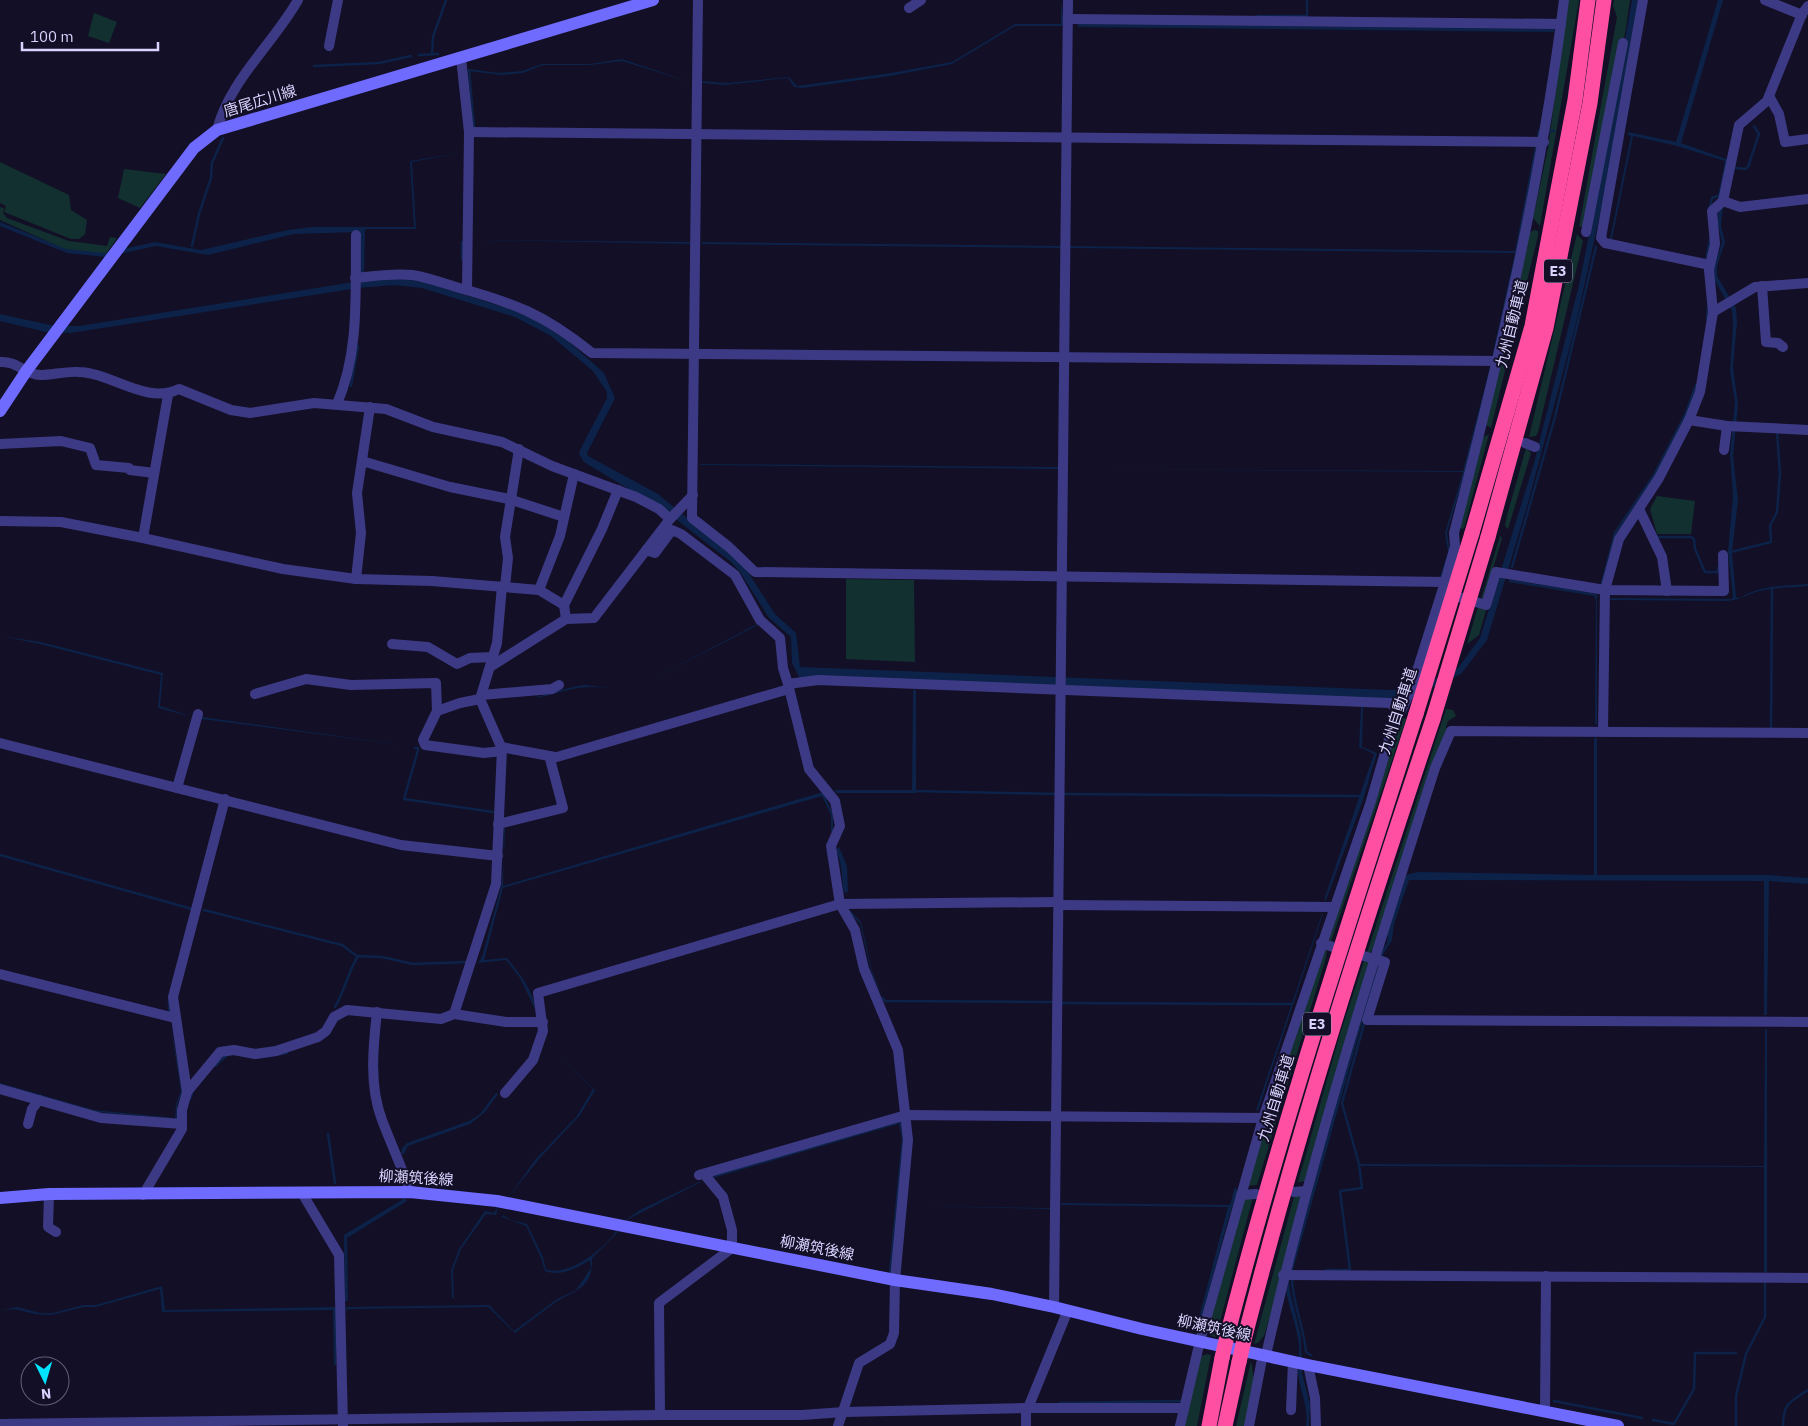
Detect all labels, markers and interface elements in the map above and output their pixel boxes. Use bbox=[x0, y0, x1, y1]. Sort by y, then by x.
scale bar bbox=[22, 20, 159, 52]
text: 100 m bbox=[30, 27, 74, 46]
street label: 唐尾広川線 bbox=[221, 80, 299, 121]
road number: E3 bbox=[1544, 260, 1572, 282]
street label: 九州自動車道 bbox=[1491, 278, 1532, 370]
street label: 九州自動車道 bbox=[1375, 665, 1420, 757]
road number: E3 bbox=[1303, 1012, 1331, 1036]
street label: 九州自動車道 bbox=[1253, 1052, 1298, 1144]
street label: 柳瀬筑後線 bbox=[378, 1166, 454, 1189]
street label: 柳瀬筑後線 bbox=[778, 1231, 856, 1264]
street label: 柳瀬筑後線 bbox=[1175, 1310, 1253, 1345]
north arrow bbox=[20, 1356, 70, 1406]
text: N bbox=[40, 1385, 52, 1403]

